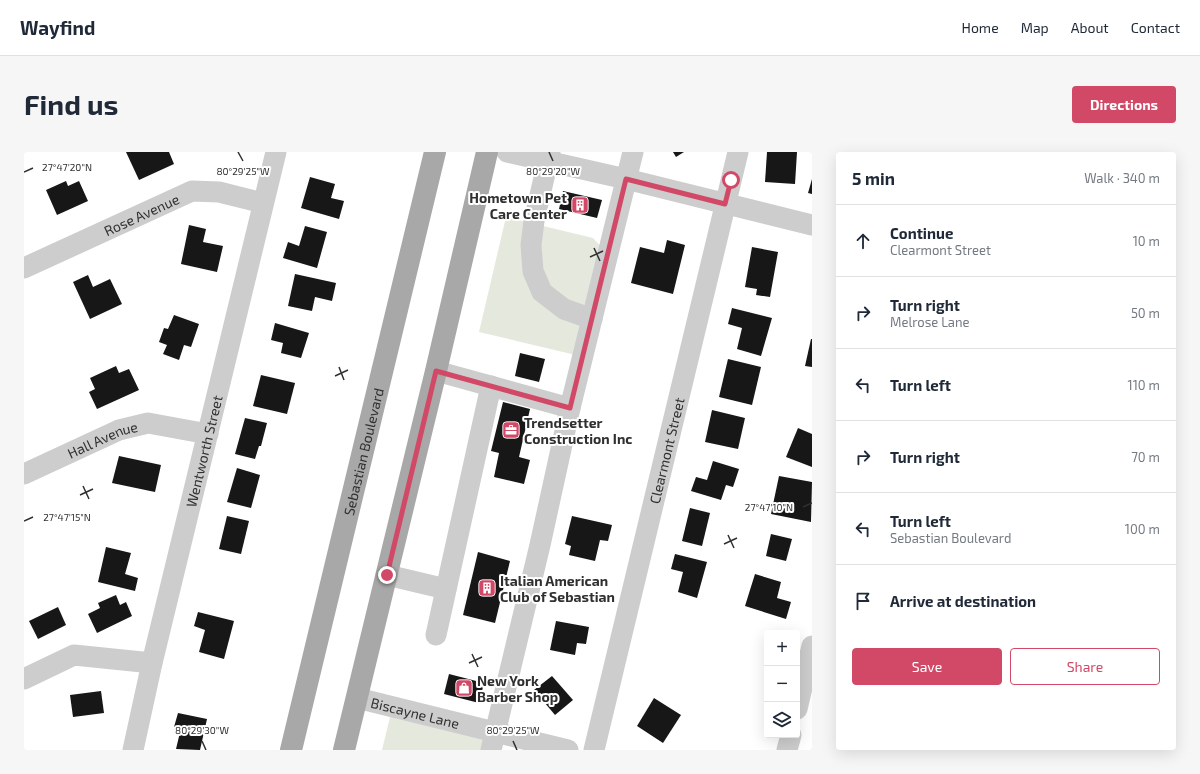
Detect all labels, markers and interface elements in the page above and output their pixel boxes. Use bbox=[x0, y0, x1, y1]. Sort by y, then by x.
text: Wayfind bbox=[20, 16, 95, 39]
text: Home bbox=[962, 19, 999, 36]
text: Map bbox=[1021, 19, 1049, 36]
text: About bbox=[1071, 19, 1109, 36]
text: Contact bbox=[1131, 19, 1180, 36]
button: Directions bbox=[1072, 86, 1176, 123]
text: Find us bbox=[24, 87, 118, 121]
text: 27°47'20"N bbox=[42, 161, 92, 173]
text: 80°29'25"W bbox=[216, 165, 270, 177]
text: 80°29'20"W bbox=[526, 165, 580, 177]
text: 5 min bbox=[852, 168, 895, 188]
text: Walk · 340 m bbox=[1084, 170, 1160, 186]
route start bbox=[722, 171, 740, 189]
place label: Hometown Pet Care Center bbox=[469, 189, 567, 222]
street label: Rose Avenue bbox=[101, 190, 182, 239]
building icon: Hometown Pet Care Center bbox=[570, 195, 590, 215]
text: Continue bbox=[890, 224, 953, 242]
icon: ahead bbox=[852, 230, 874, 252]
text: 10 m bbox=[1133, 233, 1160, 249]
text: Clearmont Street bbox=[890, 242, 991, 258]
text: Turn right bbox=[890, 296, 960, 314]
icon: right bbox=[852, 302, 874, 324]
text: 50 m bbox=[1131, 305, 1160, 321]
text: Melrose Lane bbox=[890, 314, 970, 330]
icon: left bbox=[852, 374, 874, 396]
text: Turn left bbox=[890, 376, 951, 394]
text: 110 m bbox=[1128, 377, 1160, 393]
street label: Sebastian Boulevard bbox=[339, 386, 386, 517]
street label: Wentworth Street bbox=[182, 393, 225, 509]
street label: Clearmont Street bbox=[645, 396, 687, 505]
place label: Trendsetter Construction Inc bbox=[524, 414, 632, 447]
street label: Hall Avenue bbox=[65, 417, 139, 461]
office icon: Trendsetter Construction Inc bbox=[501, 420, 521, 440]
icon: right bbox=[852, 446, 874, 468]
text: Turn right bbox=[890, 448, 960, 466]
text: 70 m bbox=[1131, 449, 1160, 465]
text: 27°47'10"N bbox=[745, 501, 793, 513]
text: 27°47'15"N bbox=[43, 511, 91, 523]
text: Turn left bbox=[890, 512, 951, 530]
icon: left bbox=[852, 518, 874, 540]
text: 100 m bbox=[1125, 521, 1160, 537]
text: Sebastian Boulevard bbox=[890, 530, 1011, 546]
route end bbox=[378, 566, 396, 584]
place label: Italian American Club of Sebastian bbox=[500, 572, 615, 605]
building icon: Italian American Club of Sebastian bbox=[477, 578, 497, 598]
icon: arrive bbox=[852, 590, 874, 612]
text: Arrive at destination bbox=[890, 592, 1036, 610]
map controls bbox=[764, 630, 800, 738]
button: + bbox=[764, 630, 800, 666]
button: Save bbox=[852, 648, 1002, 685]
button: Share bbox=[1010, 648, 1160, 685]
button: − bbox=[764, 666, 800, 702]
place label: New York Barber Shop bbox=[477, 672, 558, 705]
shop icon: New York Barber Shop bbox=[454, 678, 474, 698]
street label: Biscayne Lane bbox=[369, 693, 461, 731]
button: layers bbox=[764, 702, 800, 738]
text: 80°29'30"W bbox=[175, 724, 229, 736]
text: 80°29'25"W bbox=[486, 724, 540, 736]

